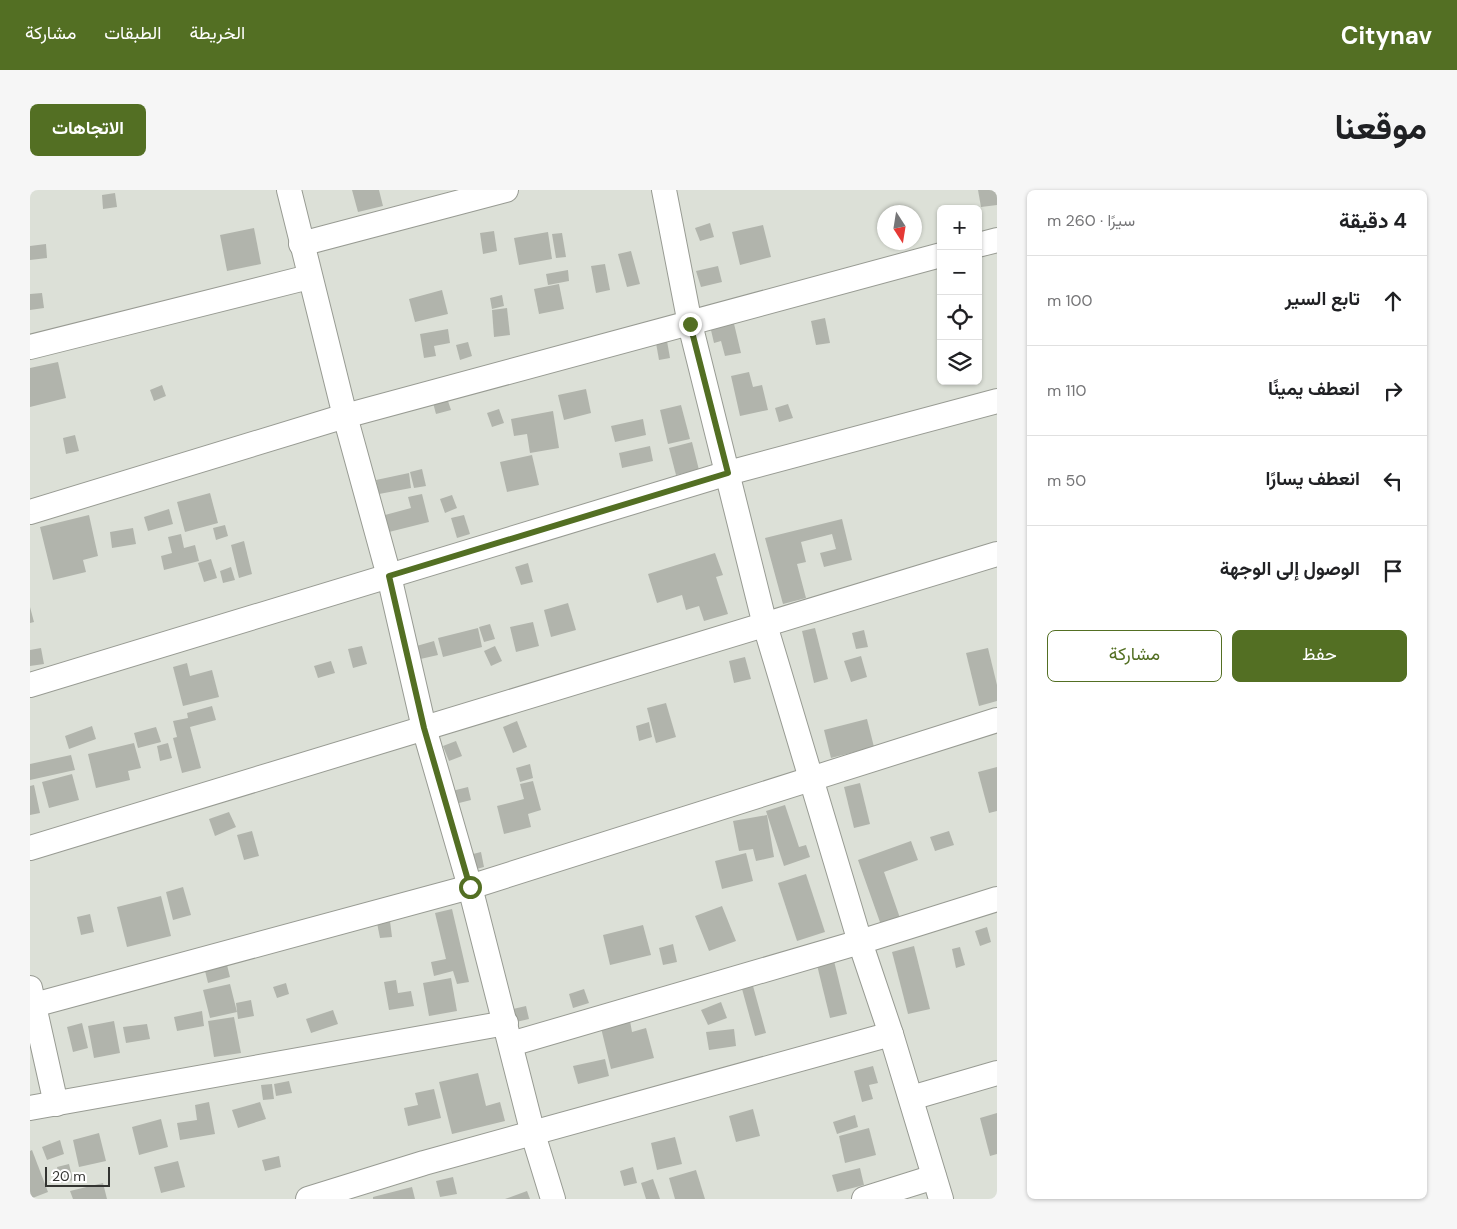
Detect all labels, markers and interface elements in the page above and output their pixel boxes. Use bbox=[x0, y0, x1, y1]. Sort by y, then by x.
text: Citynav bbox=[1341, 20, 1432, 51]
text: مشاركة bbox=[25, 21, 76, 45]
text: الطبقات bbox=[104, 21, 161, 45]
text: الخريطة bbox=[189, 21, 245, 45]
button: الاتجاهات bbox=[30, 104, 146, 156]
text: موقعنا bbox=[1334, 104, 1427, 150]
north arrow bbox=[877, 205, 922, 250]
map controls bbox=[937, 205, 982, 385]
button: + bbox=[937, 205, 982, 250]
text: 4 دقيقة bbox=[1339, 207, 1407, 235]
text: سيرًا · 260 m bbox=[1047, 210, 1135, 231]
button: − bbox=[937, 250, 982, 295]
text: تابع السير bbox=[1285, 286, 1360, 311]
icon: ahead bbox=[1379, 287, 1407, 315]
text: 100 m bbox=[1047, 290, 1092, 311]
button: locate bbox=[937, 295, 982, 340]
route end bbox=[679, 313, 702, 336]
button: layers bbox=[937, 340, 982, 385]
text: انعطف يمينًا bbox=[1268, 376, 1360, 401]
icon: right bbox=[1379, 377, 1407, 405]
text: 110 m bbox=[1047, 380, 1086, 401]
text: انعطف يسارًا bbox=[1266, 466, 1360, 491]
icon: left bbox=[1379, 467, 1407, 495]
text: 50 m bbox=[1047, 470, 1086, 491]
text: الوصول إلى الوجهة bbox=[1220, 556, 1360, 581]
icon: arrive bbox=[1379, 557, 1407, 585]
button: مشاركة bbox=[1047, 630, 1222, 682]
button: حفظ bbox=[1232, 630, 1407, 682]
route start bbox=[459, 876, 482, 899]
scale bar bbox=[45, 1164, 110, 1187]
text: 20 m bbox=[52, 1167, 86, 1185]

